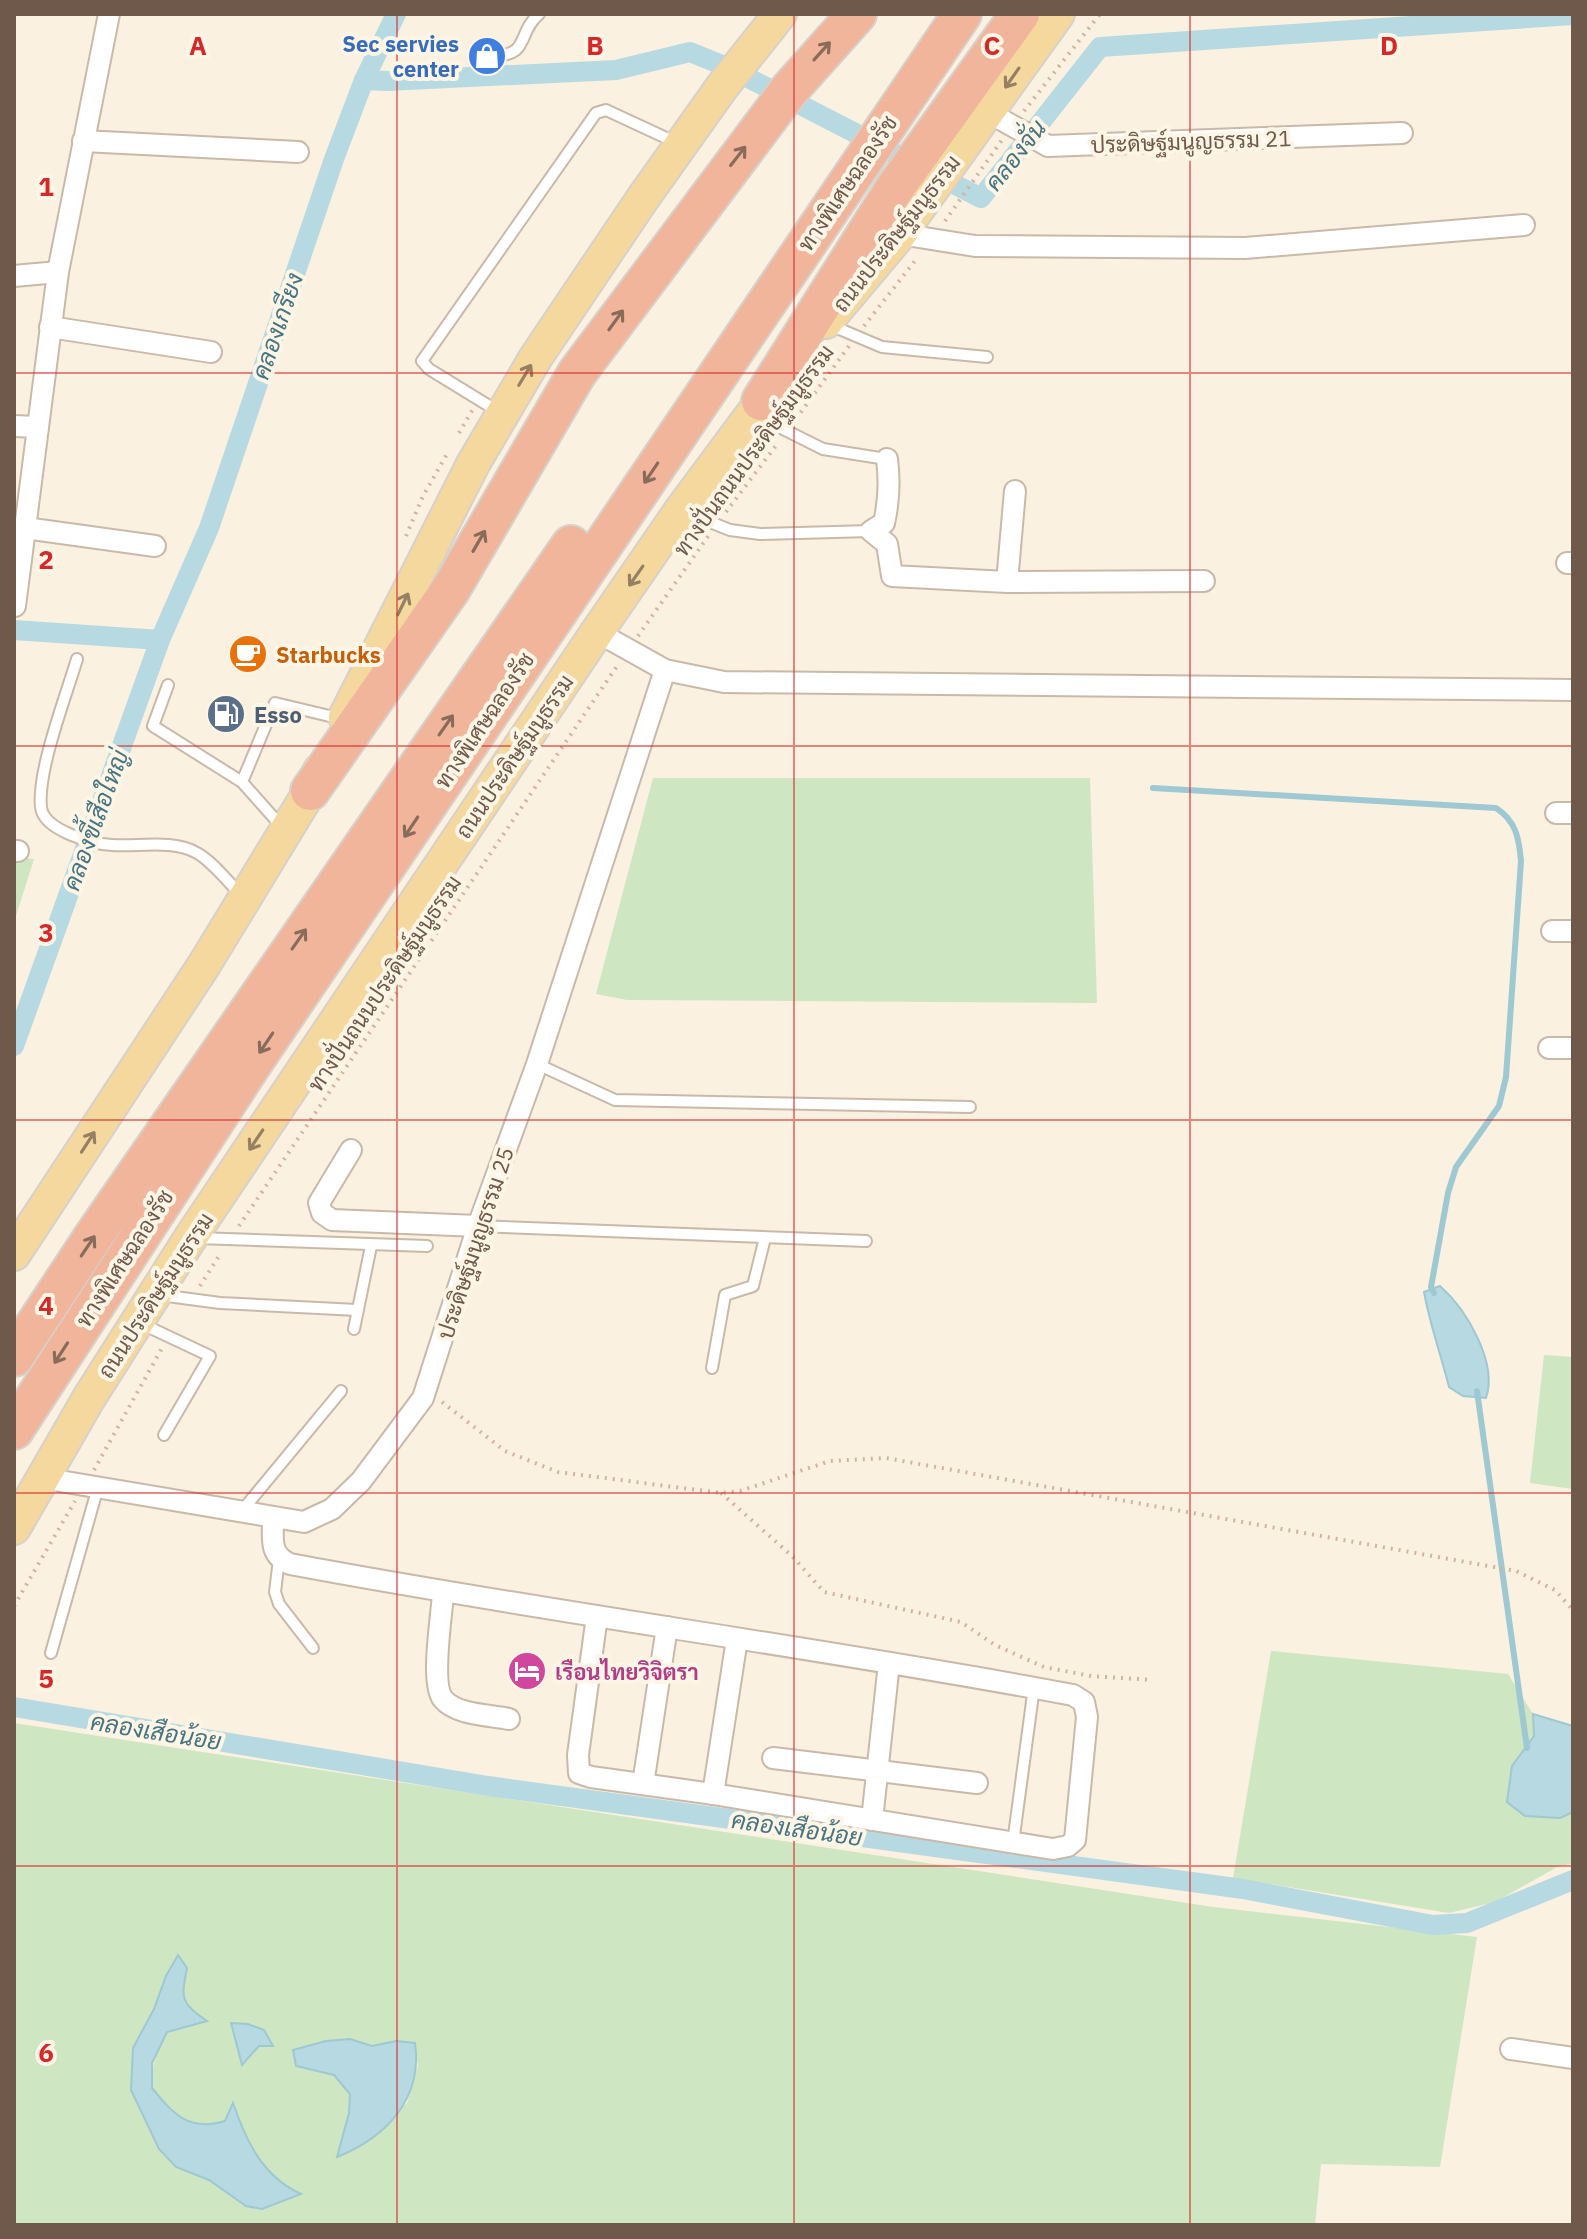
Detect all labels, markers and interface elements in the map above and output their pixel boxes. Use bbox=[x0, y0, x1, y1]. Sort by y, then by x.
text: A bbox=[189, 28, 207, 62]
text: B bbox=[586, 28, 604, 62]
text: C bbox=[984, 28, 1001, 62]
text: D bbox=[1380, 28, 1398, 62]
place label: Sec servies center bbox=[342, 29, 459, 83]
shop icon: Sec servies center bbox=[466, 35, 508, 77]
one-way arrow bbox=[813, 41, 831, 61]
one-way arrow bbox=[1004, 66, 1021, 88]
street label: ทางพิเศษฉลองรัช bbox=[791, 109, 903, 257]
water label: คลองจั่น bbox=[975, 111, 1053, 197]
street label: ประดิษฐ์มนูญธรรม 21 bbox=[1090, 123, 1292, 161]
one-way arrow bbox=[730, 146, 747, 167]
street label: ถนนประดิษฐ์มนูธรรม bbox=[826, 149, 968, 319]
text: 1 bbox=[38, 169, 54, 203]
water label: คลองเกรียง bbox=[244, 268, 310, 384]
one-way arrow bbox=[608, 310, 624, 332]
street label: ทางปั่นถนนประดิษฐ์มนูธรรม bbox=[664, 336, 841, 563]
one-way arrow bbox=[517, 364, 533, 387]
one-way arrow bbox=[643, 461, 659, 483]
one-way arrow bbox=[471, 530, 487, 553]
text: 2 bbox=[38, 542, 54, 576]
one-way arrow bbox=[628, 565, 644, 587]
one-way arrow bbox=[396, 593, 411, 617]
cafe icon: Starbucks bbox=[227, 633, 269, 675]
place label: Starbucks bbox=[276, 640, 381, 669]
street label: ทางพิเศษฉลองรัช bbox=[428, 646, 540, 794]
street label: ถนนประดิษฐ์มนูธรรม bbox=[448, 668, 581, 845]
fuel station icon: Esso bbox=[205, 693, 247, 735]
place label: Esso bbox=[254, 700, 302, 729]
one-way arrow bbox=[438, 715, 455, 737]
water label: คลองขี้เสือใหญ่ bbox=[50, 742, 136, 895]
one-way arrow bbox=[403, 816, 420, 838]
street label: ทางปั่นถนนประดิษฐ์มนูธรรม bbox=[298, 867, 469, 1098]
text: 3 bbox=[38, 915, 54, 949]
one-way arrow bbox=[291, 929, 307, 951]
one-way arrow bbox=[258, 1031, 274, 1053]
one-way arrow bbox=[248, 1128, 264, 1151]
one-way arrow bbox=[79, 1131, 96, 1153]
street label: ประดิษฐ์มนูญธรรม 25 bbox=[430, 1143, 522, 1344]
street label: ทางพิเศษฉลองรัช bbox=[69, 1184, 179, 1332]
street label: ถนนประดิษฐ์มนูธรรม bbox=[91, 1207, 221, 1384]
one-way arrow bbox=[80, 1235, 96, 1257]
text: 4 bbox=[38, 1288, 54, 1322]
one-way arrow bbox=[53, 1342, 70, 1364]
hotel icon: เรือนไทยวิจิตรา bbox=[506, 1650, 548, 1692]
place label: เรือนไทยวิจิตรา bbox=[555, 1657, 699, 1686]
text: 5 bbox=[38, 1661, 54, 1695]
water label: คลองเสือน้อย bbox=[88, 1705, 224, 1757]
water label: คลองเสือน้อย bbox=[729, 1803, 865, 1853]
text: 6 bbox=[38, 2035, 54, 2069]

